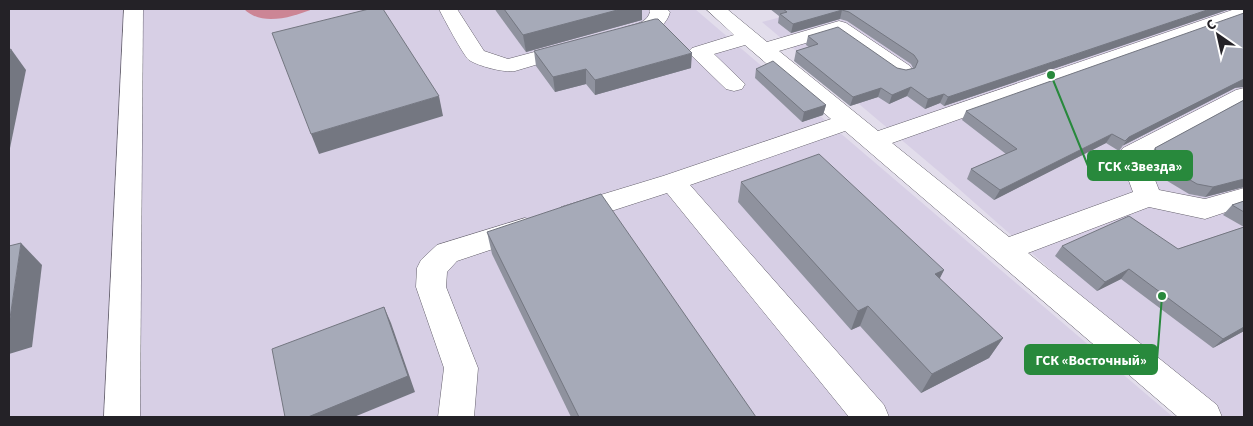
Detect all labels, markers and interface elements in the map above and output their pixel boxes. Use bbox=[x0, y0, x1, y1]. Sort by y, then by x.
north arrow bbox=[1193, 10, 1243, 60]
text: С bbox=[1202, 14, 1220, 36]
callout: ГСК «Звезда» bbox=[1088, 151, 1192, 180]
text: ГСК «Звезда» bbox=[1098, 157, 1183, 177]
callout: ГСК «Восточный» bbox=[1025, 345, 1157, 374]
text: ГСК «Восточный» bbox=[1035, 351, 1147, 371]

